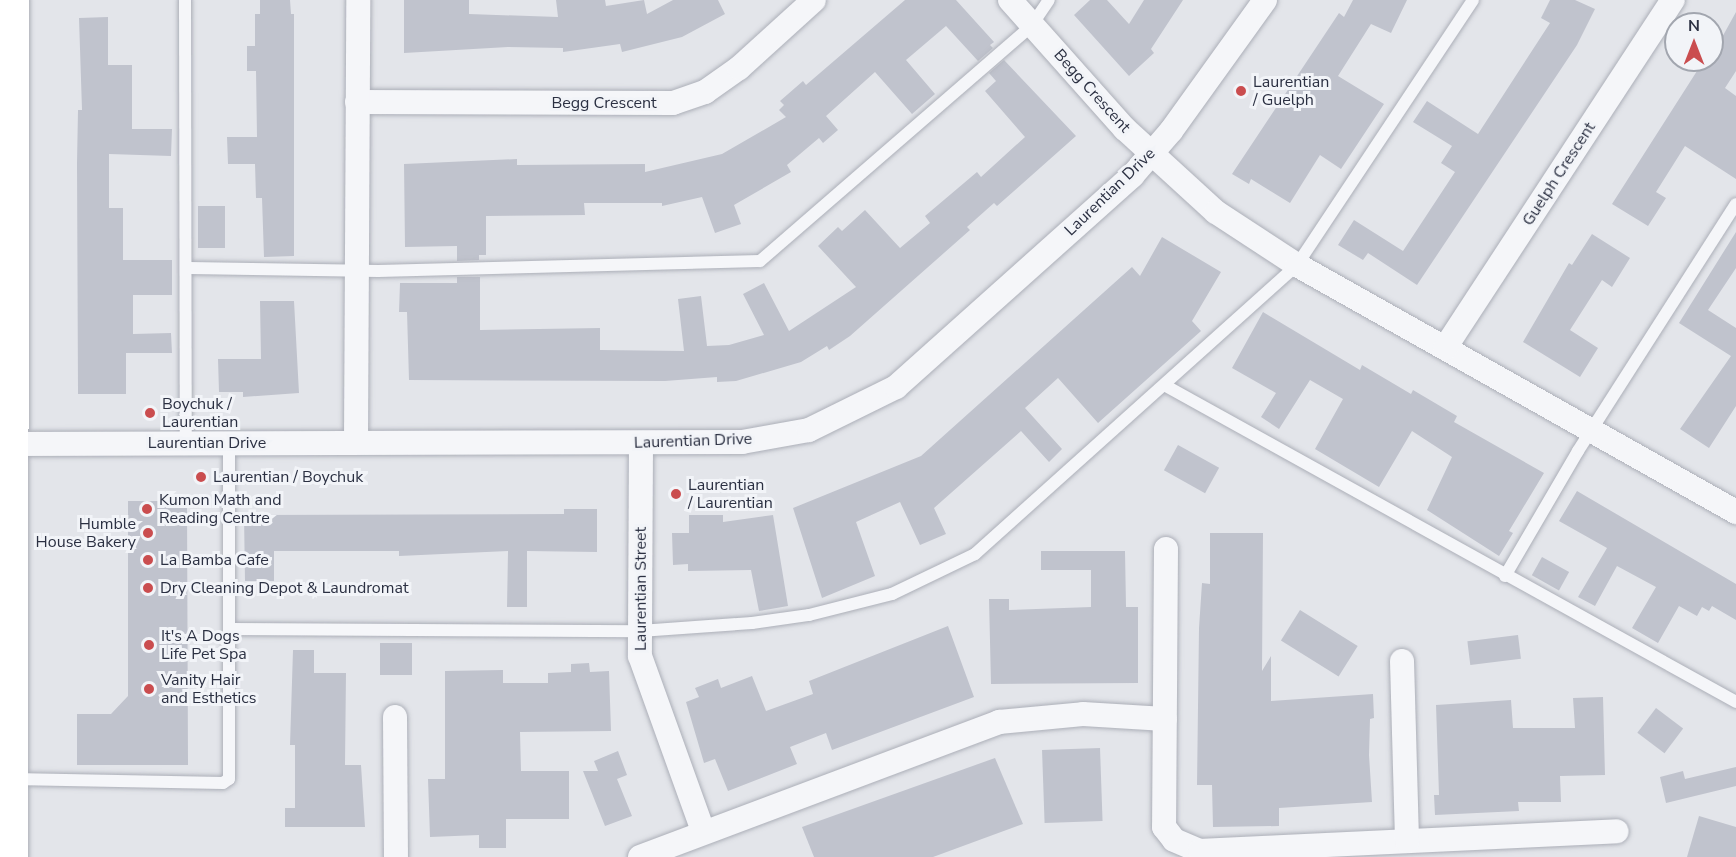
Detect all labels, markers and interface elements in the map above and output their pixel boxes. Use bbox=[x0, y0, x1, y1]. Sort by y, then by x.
north arrow bbox=[1664, 12, 1724, 72]
text: N bbox=[1688, 15, 1700, 37]
street label: Begg Crescent bbox=[1050, 45, 1134, 137]
place label: Laurentian / Guelph bbox=[1253, 72, 1329, 110]
marker: Laurentian / Guelph bbox=[1234, 84, 1248, 98]
street label: Begg Crescent bbox=[551, 93, 657, 113]
street label: Guelph Crescent bbox=[1518, 119, 1600, 229]
street label: Laurentian Drive bbox=[1061, 144, 1159, 240]
place label: Boychuk / Laurentian bbox=[162, 394, 238, 432]
marker: Boychuk / Laurentian bbox=[143, 406, 157, 420]
street label: Laurentian Drive bbox=[634, 429, 752, 453]
street label: Laurentian Drive bbox=[148, 433, 266, 453]
place label: Laurentian / Boychuk bbox=[213, 467, 363, 487]
marker: Laurentian / Boychuk bbox=[194, 470, 208, 484]
place label: Laurentian / Laurentian bbox=[688, 475, 773, 513]
marker: Laurentian / Laurentian bbox=[669, 487, 683, 501]
place label: Kumon Math and Reading Centre bbox=[159, 490, 281, 528]
marker: Kumon Math and Reading Centre bbox=[140, 502, 154, 516]
place label: Humble House Bakery bbox=[36, 514, 136, 552]
marker: Humble House Bakery bbox=[141, 526, 155, 540]
street label: Laurentian Street bbox=[631, 527, 651, 651]
place label: La Bamba Cafe bbox=[160, 550, 269, 570]
marker: La Bamba Cafe bbox=[141, 553, 155, 567]
place label: Dry Cleaning Depot & Laundromat bbox=[160, 578, 409, 598]
marker: Dry Cleaning Depot & Laundromat bbox=[141, 581, 155, 595]
place label: It's A Dogs Life Pet Spa bbox=[161, 626, 247, 664]
marker: It's A Dogs Life Pet Spa bbox=[142, 638, 156, 652]
place label: Vanity Hair and Esthetics bbox=[161, 670, 256, 708]
marker: Vanity Hair and Esthetics bbox=[142, 682, 156, 696]

